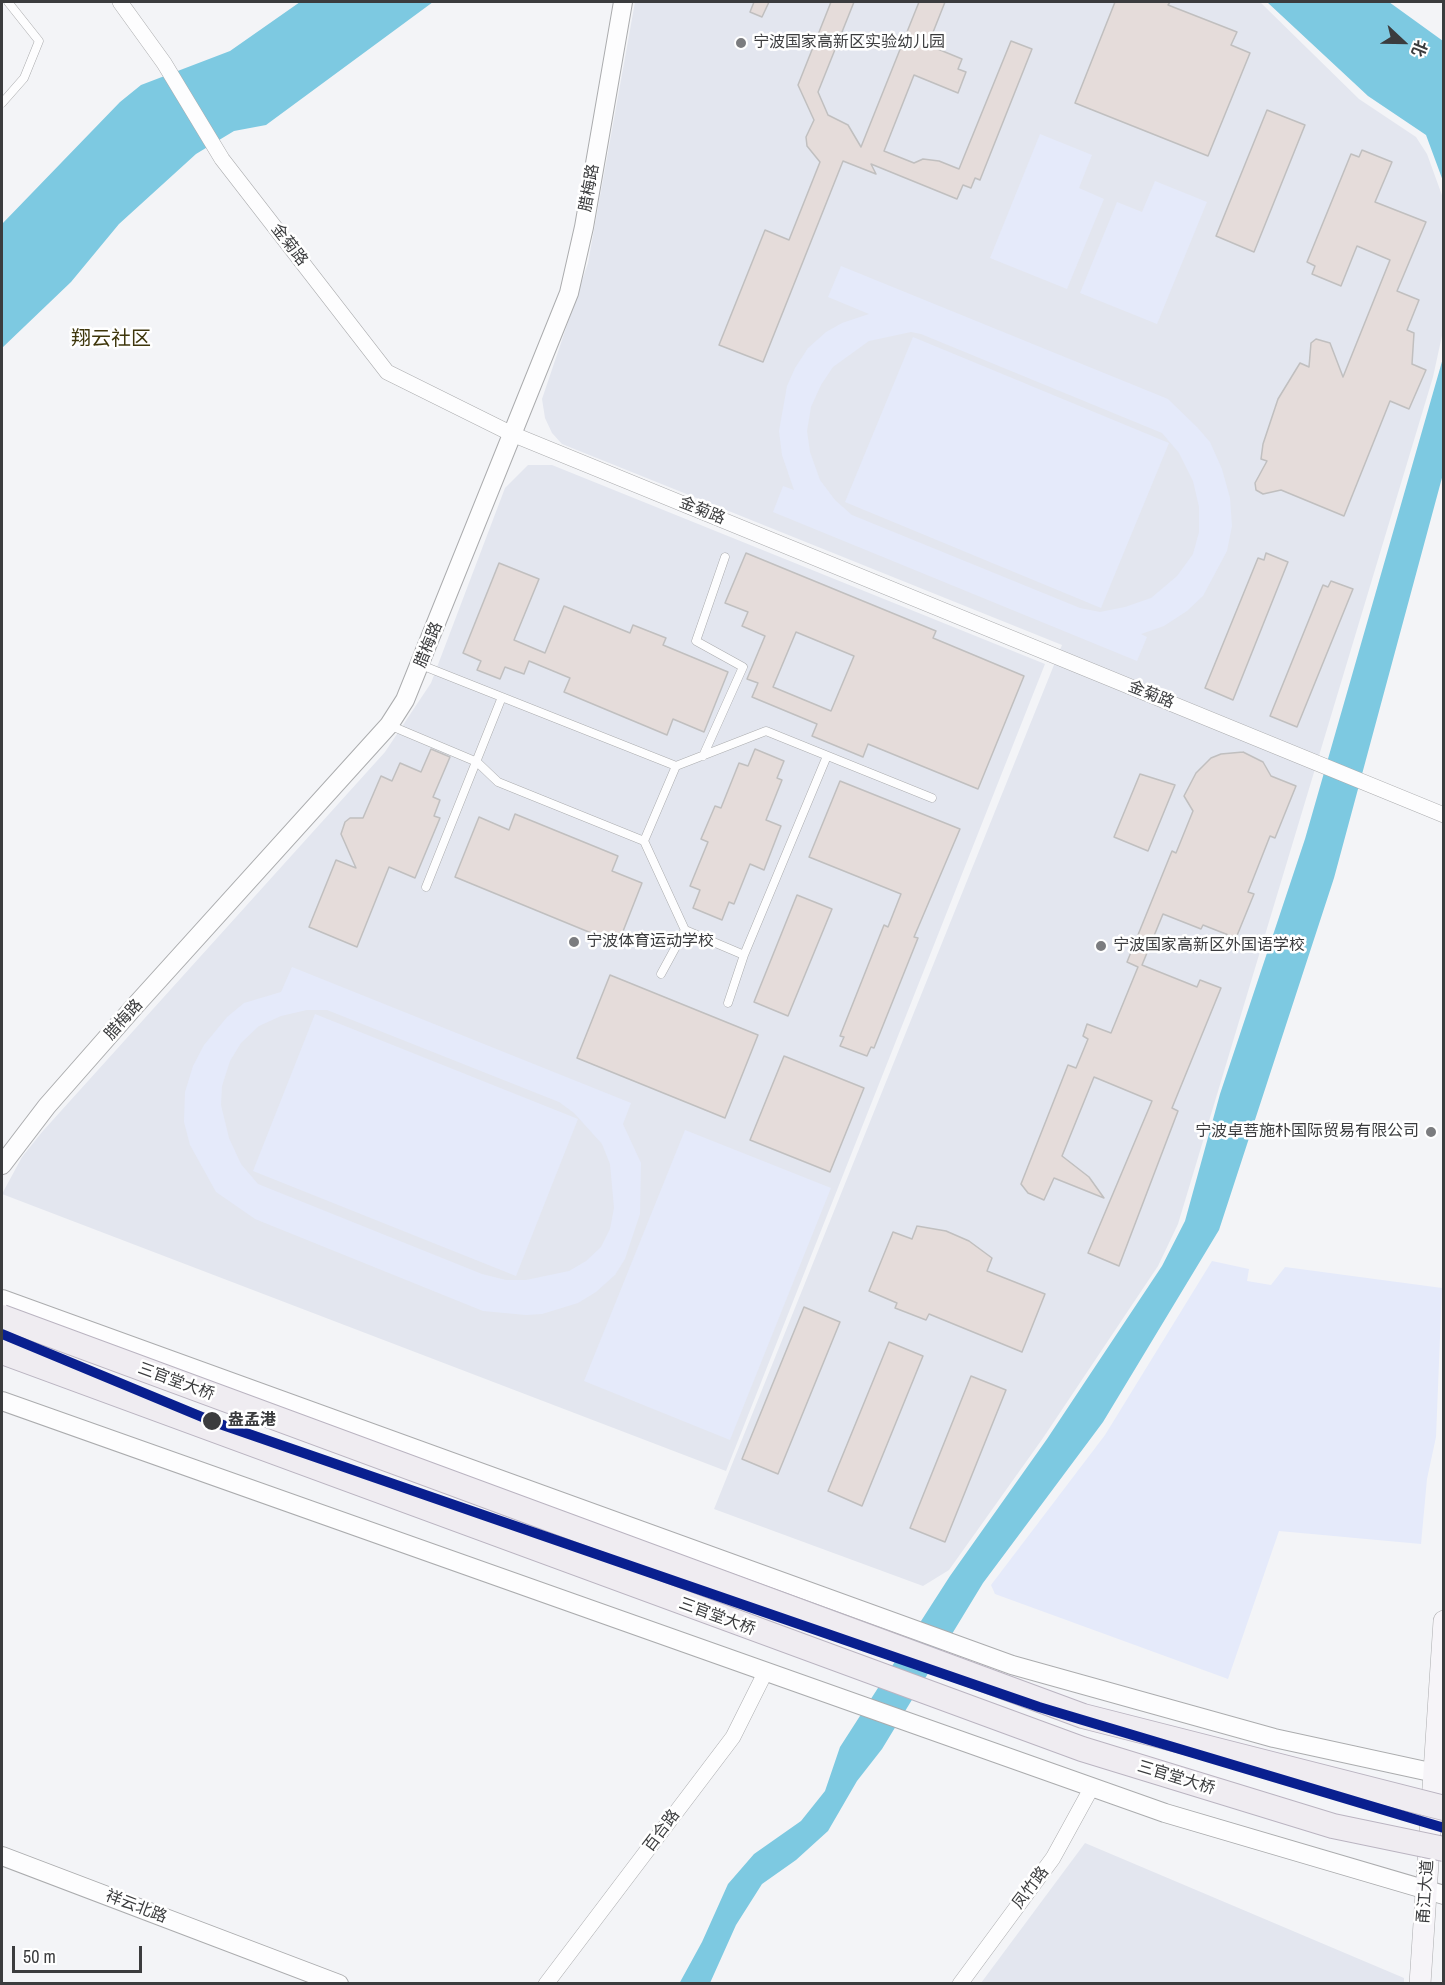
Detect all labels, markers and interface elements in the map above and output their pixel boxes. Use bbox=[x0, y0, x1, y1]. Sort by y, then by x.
north arrow bbox=[1373, 12, 1433, 72]
place label: 宁波国家高新区实验幼儿园 bbox=[753, 33, 945, 53]
marker: 宁波国家高新区实验幼儿园 bbox=[734, 36, 748, 50]
text: 北 bbox=[1406, 37, 1433, 60]
street label: 腊梅路 bbox=[576, 163, 604, 213]
street label: 金菊路 bbox=[267, 220, 311, 270]
district label: 翔云社区 bbox=[71, 328, 151, 352]
street label: 金菊路 bbox=[676, 493, 728, 529]
street label: 腊梅路 bbox=[411, 619, 447, 671]
street label: 金菊路 bbox=[1125, 677, 1177, 713]
place label: 宁波体育运动学校 bbox=[586, 932, 714, 952]
marker: 宁波体育运动学校 bbox=[567, 935, 581, 949]
place label: 宁波国家高新区外国语学校 bbox=[1113, 936, 1305, 956]
marker: 宁波国家高新区外国语学校 bbox=[1094, 939, 1108, 953]
street label: 腊梅路 bbox=[101, 996, 147, 1044]
place label: 宁波卓菩施朴国际贸易有限公司 bbox=[1195, 1122, 1419, 1142]
marker: 宁波卓菩施朴国际贸易有限公司 bbox=[1424, 1125, 1438, 1139]
street label: 三官堂大桥 bbox=[135, 1359, 217, 1405]
marker: 盎孟港 bbox=[201, 1410, 223, 1432]
place label: 盎孟港 bbox=[228, 1411, 276, 1431]
street label: 三官堂大桥 bbox=[676, 1594, 758, 1640]
street label: 三官堂大桥 bbox=[1135, 1757, 1217, 1799]
street label: 百合路 bbox=[640, 1806, 684, 1856]
street label: 甬江大道 bbox=[1414, 1859, 1438, 1925]
street label: 凤竹路 bbox=[1009, 1863, 1053, 1913]
street label: 祥云北路 bbox=[103, 1887, 169, 1927]
scale bar bbox=[15, 1934, 146, 1972]
text: 50 m bbox=[23, 1944, 56, 1969]

